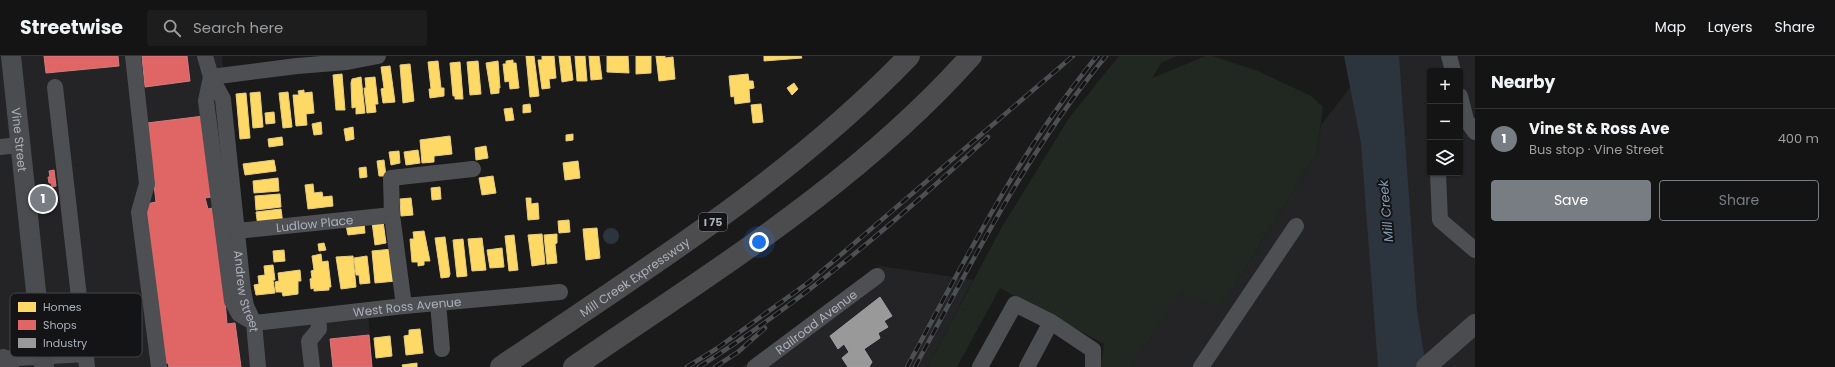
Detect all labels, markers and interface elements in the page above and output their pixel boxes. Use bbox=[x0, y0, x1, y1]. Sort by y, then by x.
search box bbox=[147, 10, 427, 46]
text: Streetwise bbox=[20, 14, 123, 41]
icon: search bbox=[161, 17, 183, 39]
text: Search here bbox=[193, 17, 283, 38]
text: Map bbox=[1655, 17, 1686, 37]
text: Layers bbox=[1708, 17, 1752, 37]
text: Share bbox=[1774, 17, 1815, 37]
map controls bbox=[1427, 68, 1463, 176]
button: + bbox=[1427, 68, 1463, 104]
text: Nearby bbox=[1491, 70, 1555, 94]
button: − bbox=[1427, 104, 1463, 140]
street label: Vine Street bbox=[8, 107, 32, 173]
text: Vine St & Ross Ave bbox=[1529, 118, 1670, 139]
text: 1 bbox=[1502, 129, 1506, 148]
text: 400 m bbox=[1778, 129, 1819, 148]
button: layers bbox=[1427, 140, 1463, 176]
text: Bus stop · Vine Street bbox=[1529, 140, 1664, 159]
water label: Mill Creek bbox=[1374, 178, 1398, 243]
button: Save bbox=[1491, 180, 1651, 221]
button: Share bbox=[1659, 180, 1819, 221]
pin: 1 bbox=[30, 184, 56, 214]
street label: Ludlow Place bbox=[275, 211, 354, 235]
road number: I 75 bbox=[699, 213, 727, 231]
your location bbox=[749, 232, 769, 252]
street label: Mill Creek Expressway bbox=[576, 233, 693, 320]
street label: Andrew Street bbox=[230, 249, 263, 333]
street label: Railroad Avenue bbox=[772, 285, 860, 358]
street label: West Ross Avenue bbox=[352, 292, 462, 320]
legend bbox=[10, 293, 142, 357]
text: Homes bbox=[43, 299, 82, 315]
text: Shops bbox=[43, 317, 77, 333]
text: Industry bbox=[43, 335, 88, 351]

